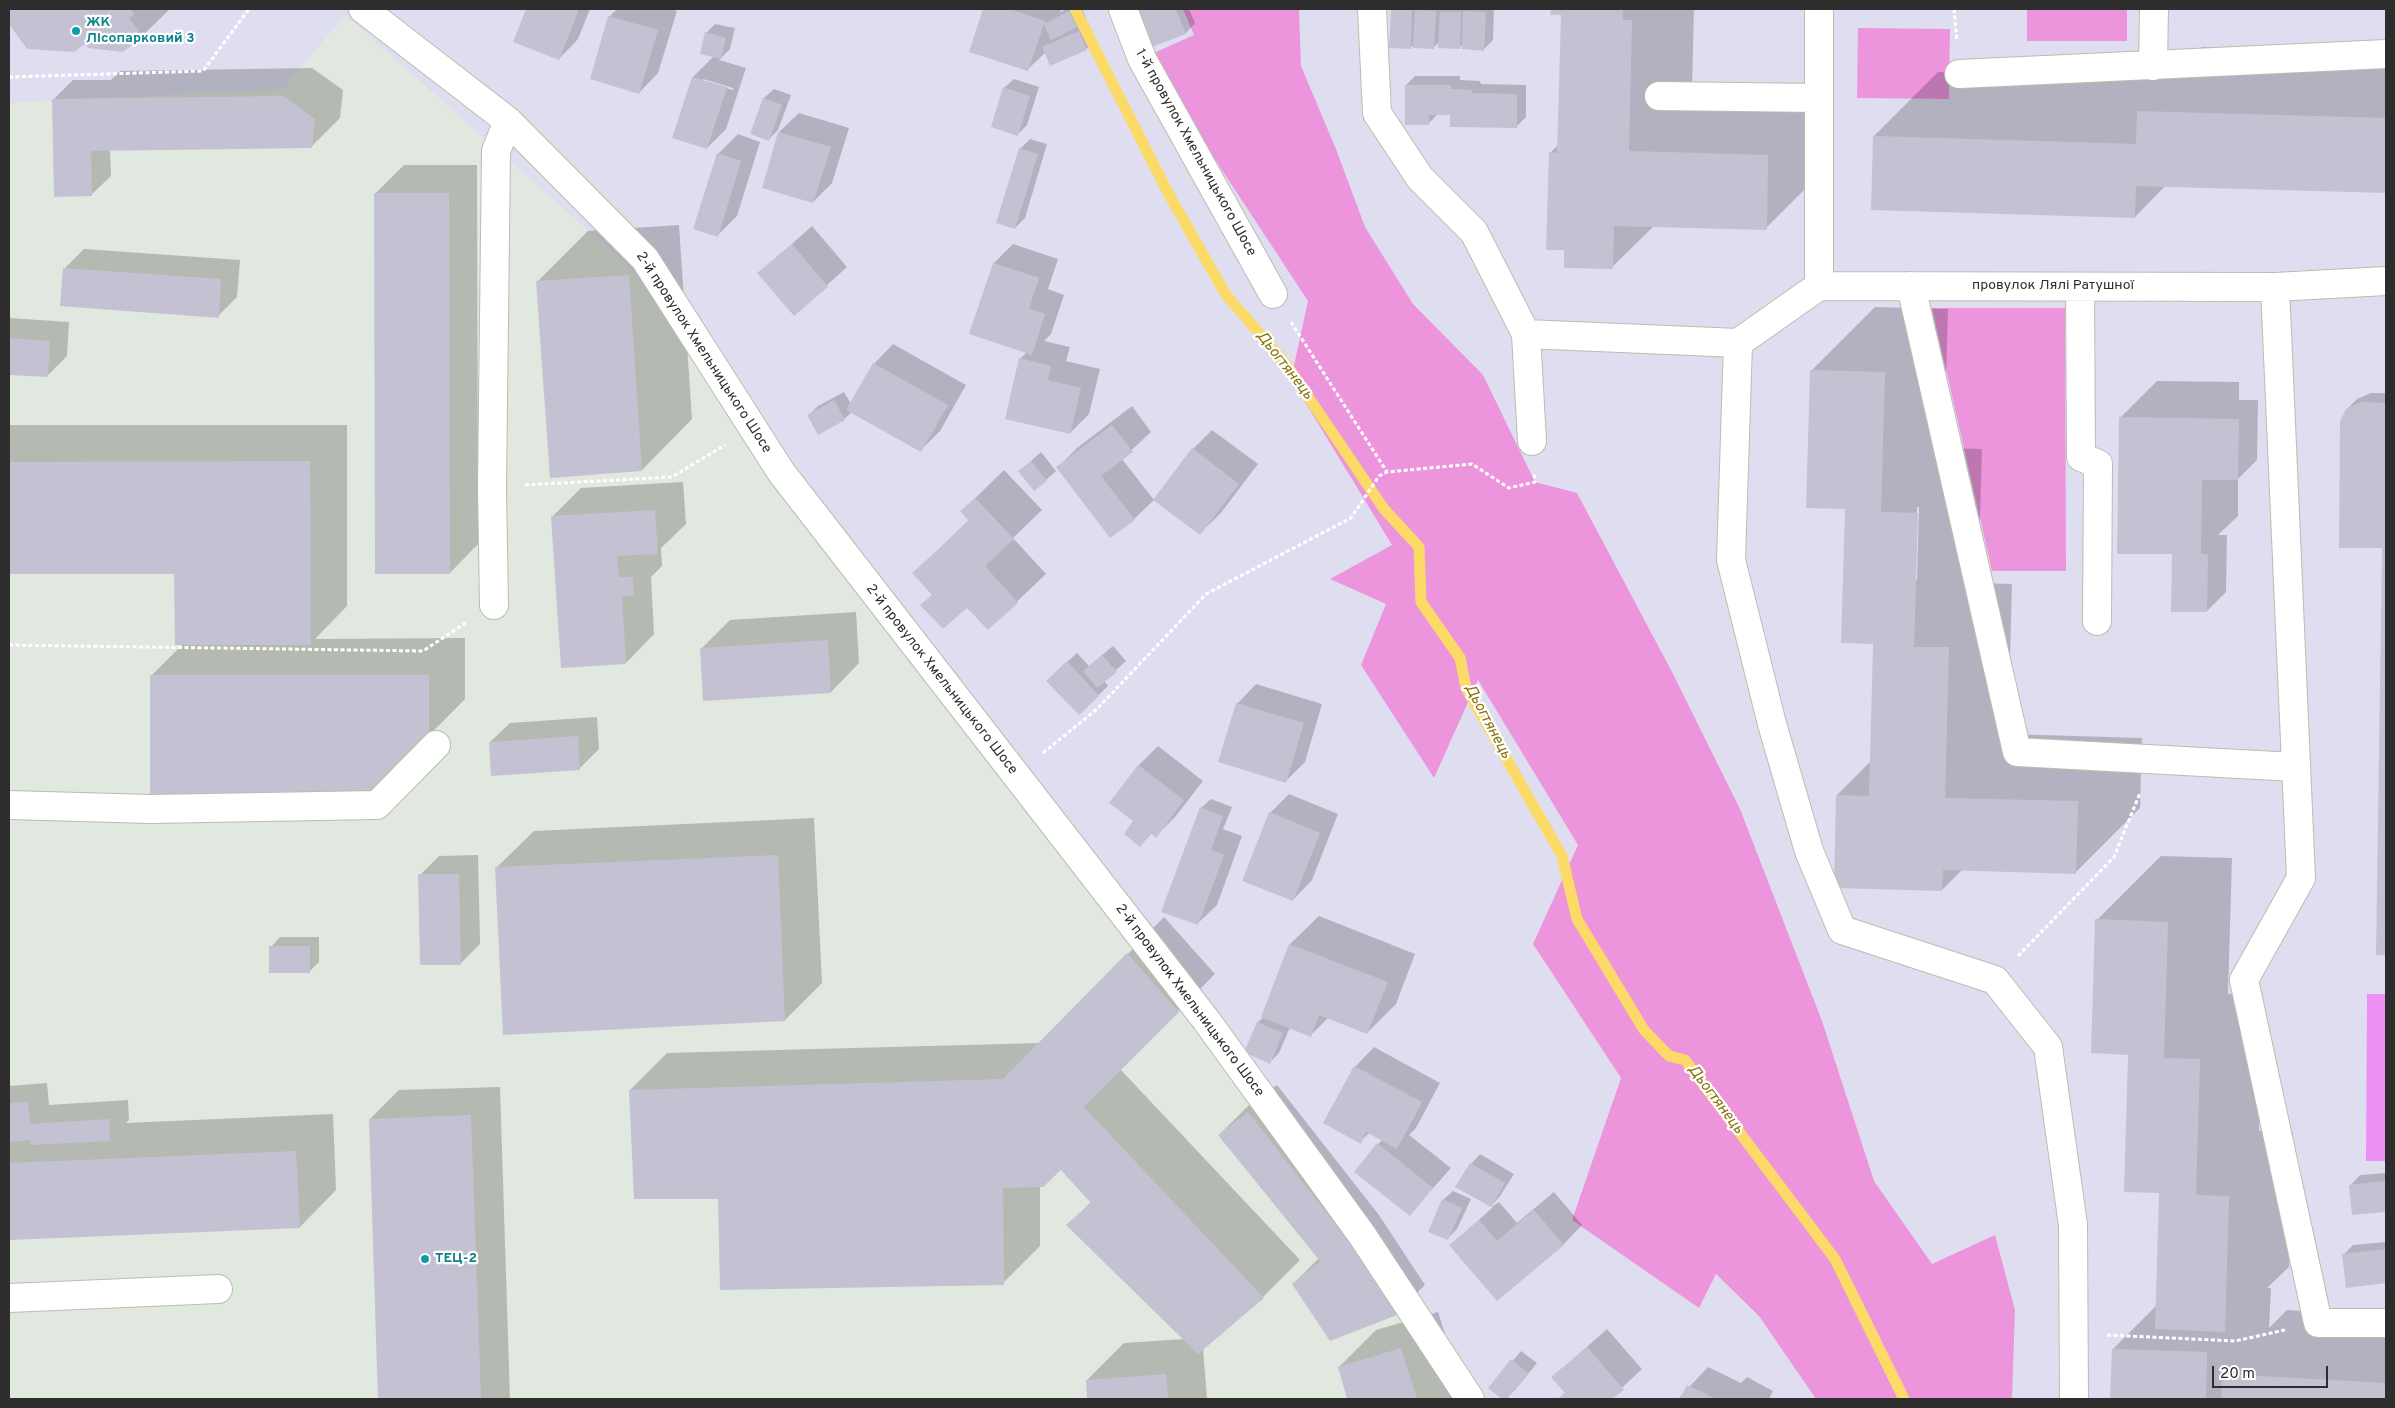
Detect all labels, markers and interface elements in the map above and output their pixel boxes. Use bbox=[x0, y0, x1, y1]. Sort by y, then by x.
place label: ЖК Лісопарковий 3 bbox=[86, 15, 195, 48]
marker: ЖК Лісопарковий 3 bbox=[70, 25, 82, 37]
street label: 1-й провулок Хмельницького Шосе bbox=[1131, 47, 1259, 259]
street label: 2-й провулок Хмельницького Шосе bbox=[631, 249, 775, 457]
street label: провулок Лялі Ратушної bbox=[1972, 278, 2134, 294]
water label: Дьогтянець bbox=[1252, 328, 1316, 404]
street label: 2-й провулок Хмельницького Шосе bbox=[861, 581, 1021, 779]
water label: Дьогтянець bbox=[1460, 682, 1514, 762]
street label: 2-й провулок Хмельницького Шосе bbox=[1111, 901, 1267, 1101]
water label: Дьогтянець bbox=[1683, 1062, 1747, 1138]
place label: ТЕЦ-2 bbox=[435, 1251, 477, 1267]
marker: ТЕЦ-2 bbox=[419, 1253, 431, 1265]
scale bar bbox=[2215, 1356, 2331, 1388]
text: 20 m bbox=[2220, 1365, 2255, 1384]

